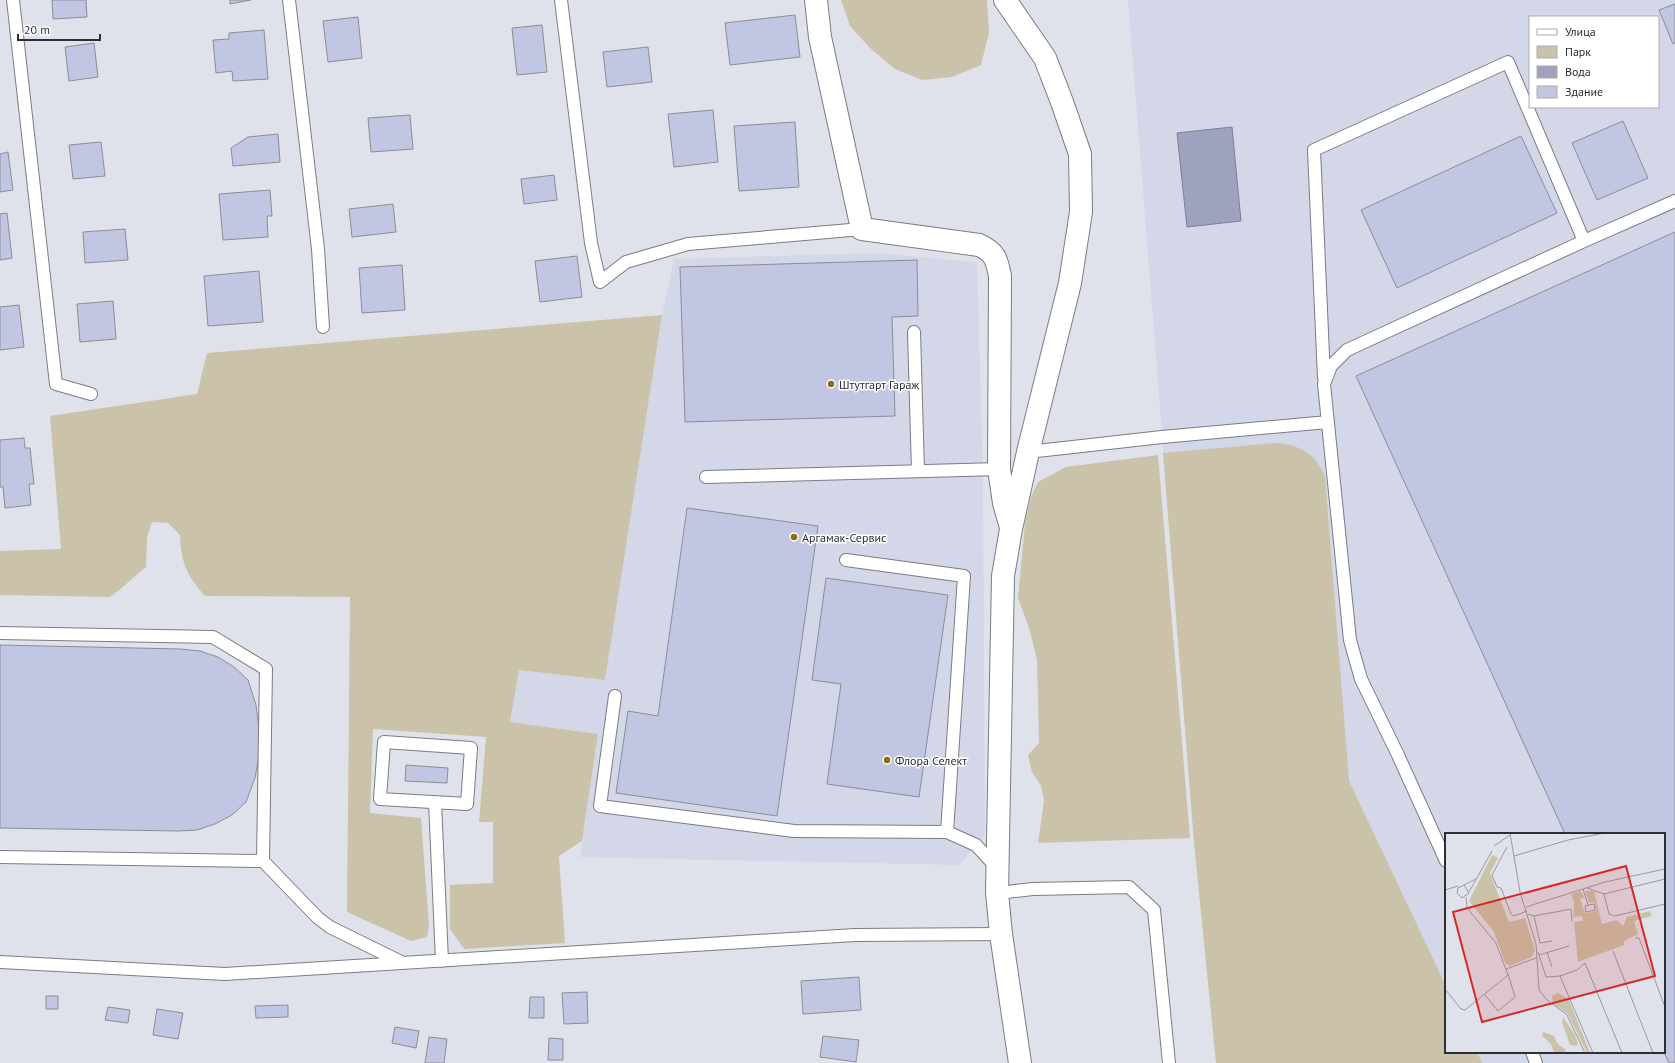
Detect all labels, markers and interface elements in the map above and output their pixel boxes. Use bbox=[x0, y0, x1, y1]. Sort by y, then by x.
scale bar bbox=[18, 16, 100, 42]
legend bbox=[1529, 16, 1659, 108]
text: 20 m bbox=[24, 22, 50, 37]
text: Улица bbox=[1565, 24, 1596, 39]
text: Парк bbox=[1565, 44, 1591, 59]
text: Вода bbox=[1565, 64, 1591, 79]
text: Здание bbox=[1565, 84, 1603, 99]
place label: Штутгарт Гараж bbox=[839, 377, 919, 392]
marker: Штутгарт Гараж bbox=[826, 379, 836, 389]
place label: Аргамак-Сервис bbox=[802, 530, 887, 545]
marker: Аргамак-Сервис bbox=[789, 532, 799, 542]
place label: Флора Селект bbox=[895, 753, 967, 768]
marker: Флора Селект bbox=[882, 755, 892, 765]
inset map bbox=[1445, 833, 1665, 1053]

